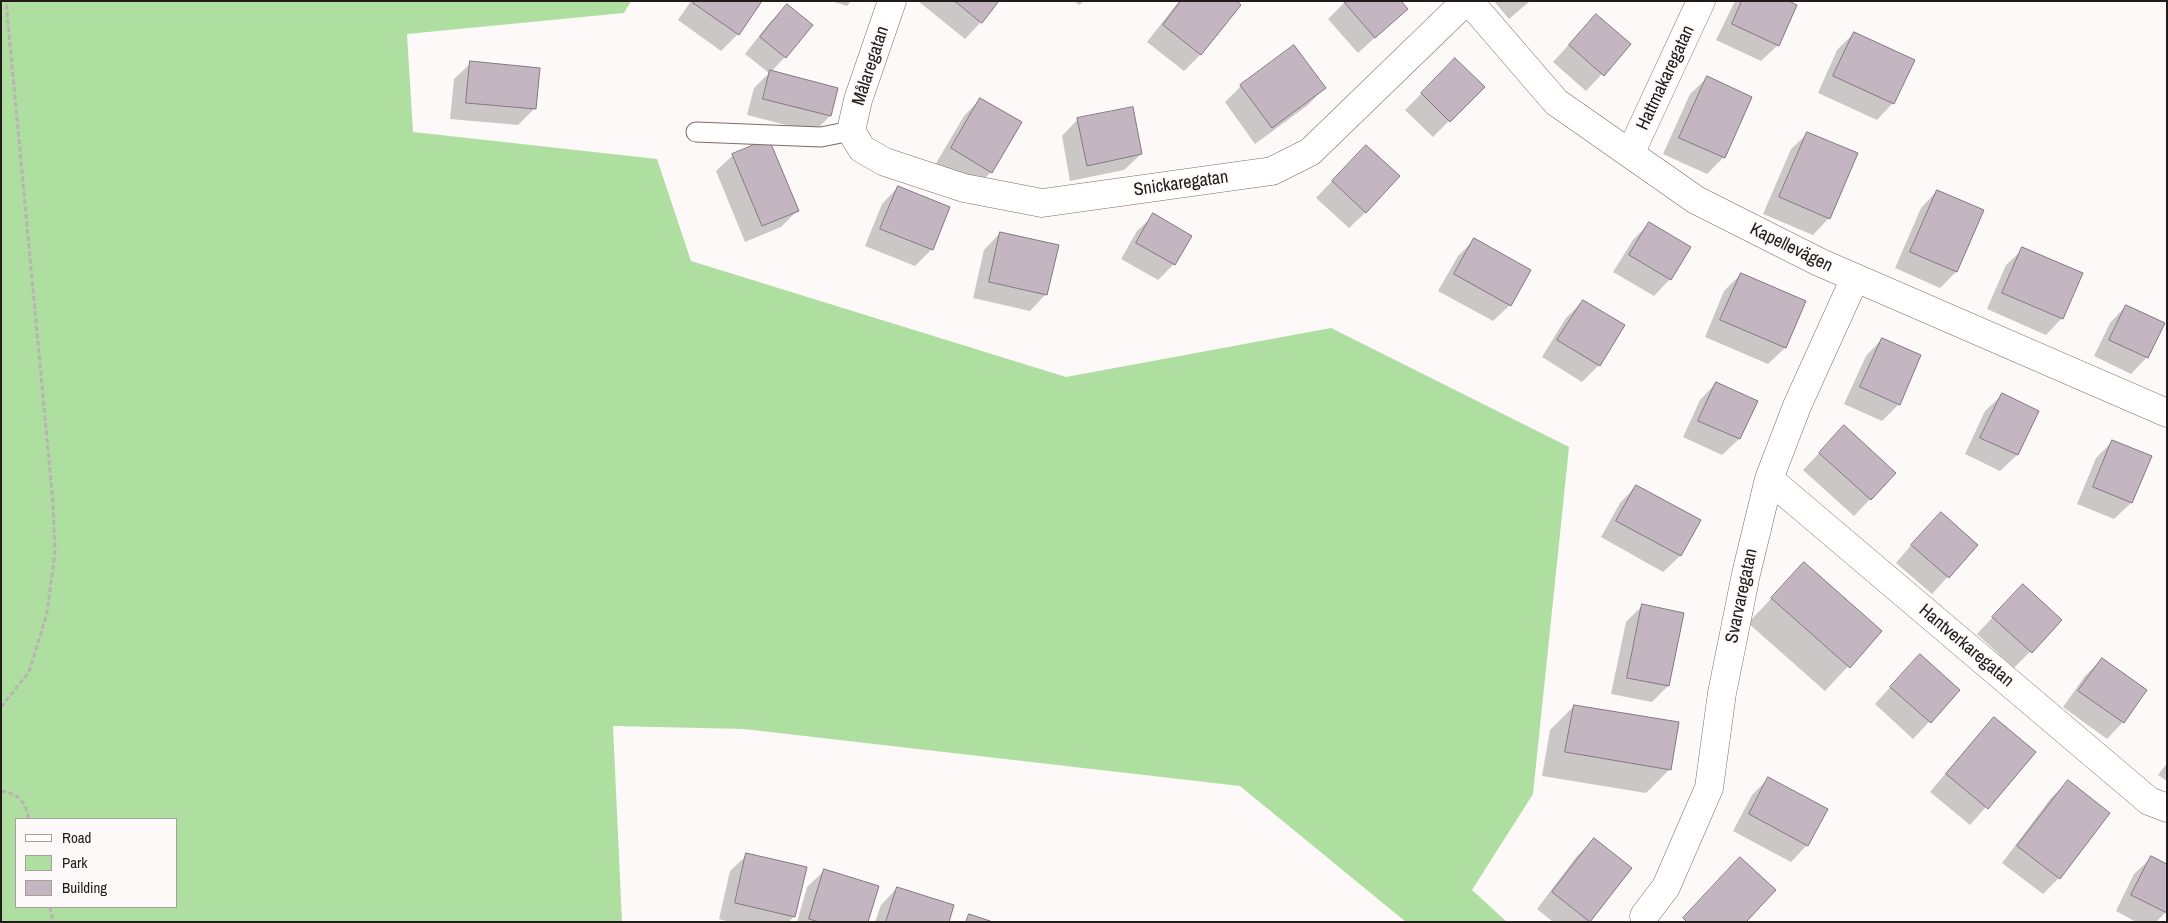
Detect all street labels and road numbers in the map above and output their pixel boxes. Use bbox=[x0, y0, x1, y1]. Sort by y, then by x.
street label: Hattmakaregatan bbox=[1632, 22, 1700, 134]
street label: Målaregatan bbox=[848, 24, 894, 108]
street label: Snickaregatan bbox=[1132, 167, 1230, 201]
street label: Kapellevägen bbox=[1746, 219, 1836, 277]
street label: Svarvaregatan bbox=[1721, 547, 1763, 645]
street label: Hantverkaregatan bbox=[1914, 600, 2018, 692]

